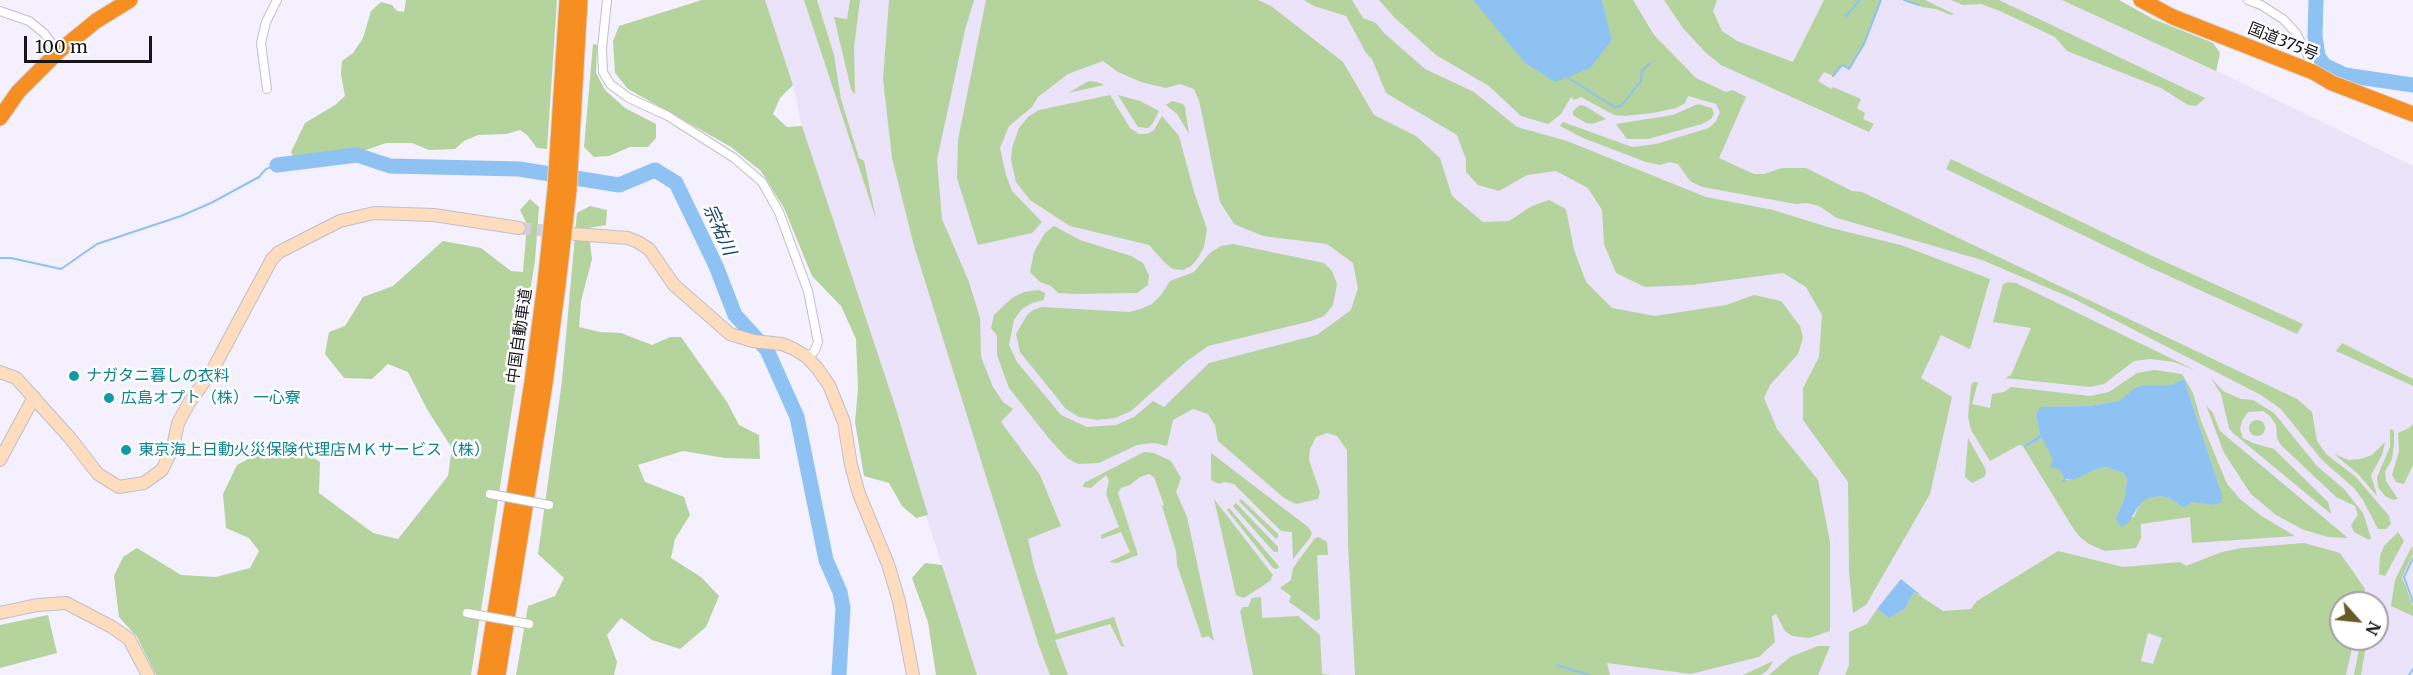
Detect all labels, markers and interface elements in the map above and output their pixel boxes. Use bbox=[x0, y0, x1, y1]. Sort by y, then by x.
street label: 国道375号 bbox=[2245, 19, 2321, 65]
scale bar bbox=[27, 24, 154, 62]
text: 100 m bbox=[35, 35, 88, 58]
water label: 宗祐川 bbox=[698, 201, 740, 259]
street label: 中国自動車道 bbox=[504, 287, 536, 385]
place label: ナガタニ暮しの衣料 bbox=[86, 366, 230, 386]
marker: ナガタニ暮しの衣料 bbox=[67, 369, 81, 383]
place label: 広島オプト（株） 一心寮 bbox=[121, 388, 301, 408]
marker: 広島オプト（株） 一心寮 bbox=[102, 391, 116, 405]
place label: 東京海上日動火災保険代理店ＭＫサービス（株） bbox=[138, 440, 490, 460]
marker: 東京海上日動火災保険代理店ＭＫサービス（株） bbox=[119, 443, 133, 457]
north arrow bbox=[2329, 591, 2389, 651]
text: N bbox=[2361, 618, 2385, 638]

